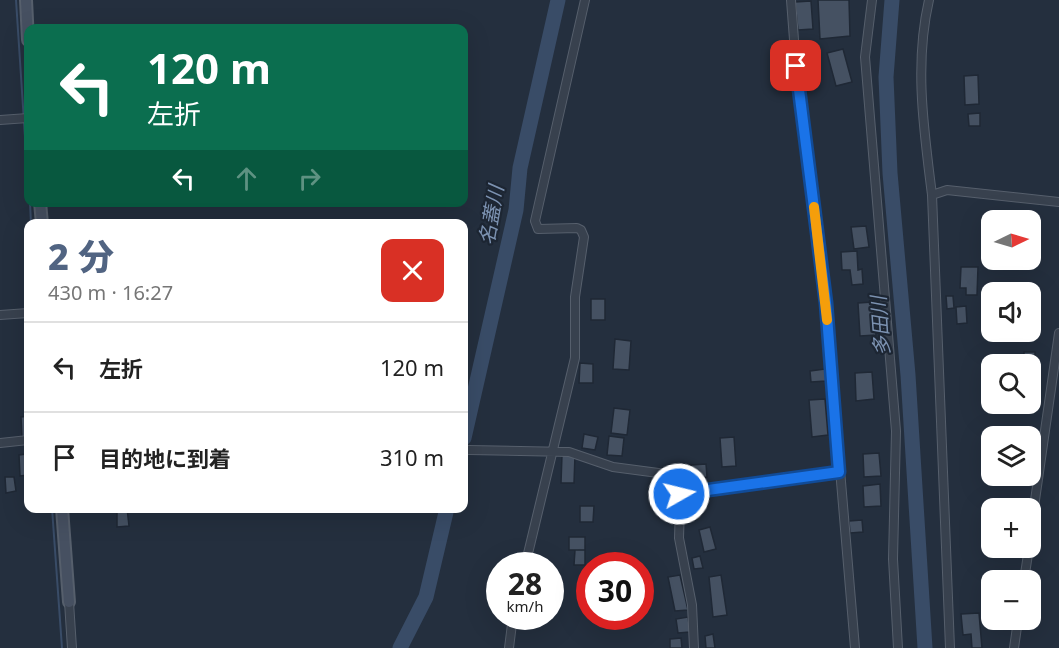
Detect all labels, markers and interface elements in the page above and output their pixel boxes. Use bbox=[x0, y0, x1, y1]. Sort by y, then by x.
text: 120 m bbox=[147, 39, 271, 96]
pin bbox=[770, 40, 821, 91]
icon: left bbox=[48, 48, 126, 126]
icon: arrive bbox=[779, 49, 812, 82]
text: 左折 bbox=[147, 95, 201, 132]
icon: left bbox=[167, 162, 200, 195]
icon: ahead bbox=[230, 162, 263, 195]
icon: right bbox=[293, 162, 326, 195]
water label: 名蓋川 bbox=[472, 181, 510, 247]
north arrow bbox=[981, 210, 1041, 270]
map controls bbox=[981, 210, 1041, 630]
text: 2 分 bbox=[48, 232, 114, 281]
button: close bbox=[381, 239, 444, 302]
text: 430 m · 16:27 bbox=[48, 279, 173, 306]
button: sound bbox=[981, 282, 1041, 342]
water label: 多田川 bbox=[864, 293, 896, 357]
icon: left bbox=[48, 351, 81, 384]
text: 120 m bbox=[380, 352, 444, 382]
text: 左折 bbox=[99, 353, 143, 383]
button: search bbox=[981, 354, 1041, 414]
button: layers bbox=[981, 426, 1041, 486]
icon: arrive bbox=[48, 441, 81, 474]
text: 310 m bbox=[380, 442, 444, 472]
text: 目的地に到着 bbox=[99, 443, 231, 473]
position arrow bbox=[647, 462, 711, 526]
button: + bbox=[981, 498, 1041, 558]
speed limit sign: 30 bbox=[576, 552, 654, 630]
text: 28 bbox=[508, 563, 542, 604]
button: − bbox=[981, 570, 1041, 630]
text: km/h bbox=[507, 596, 543, 616]

